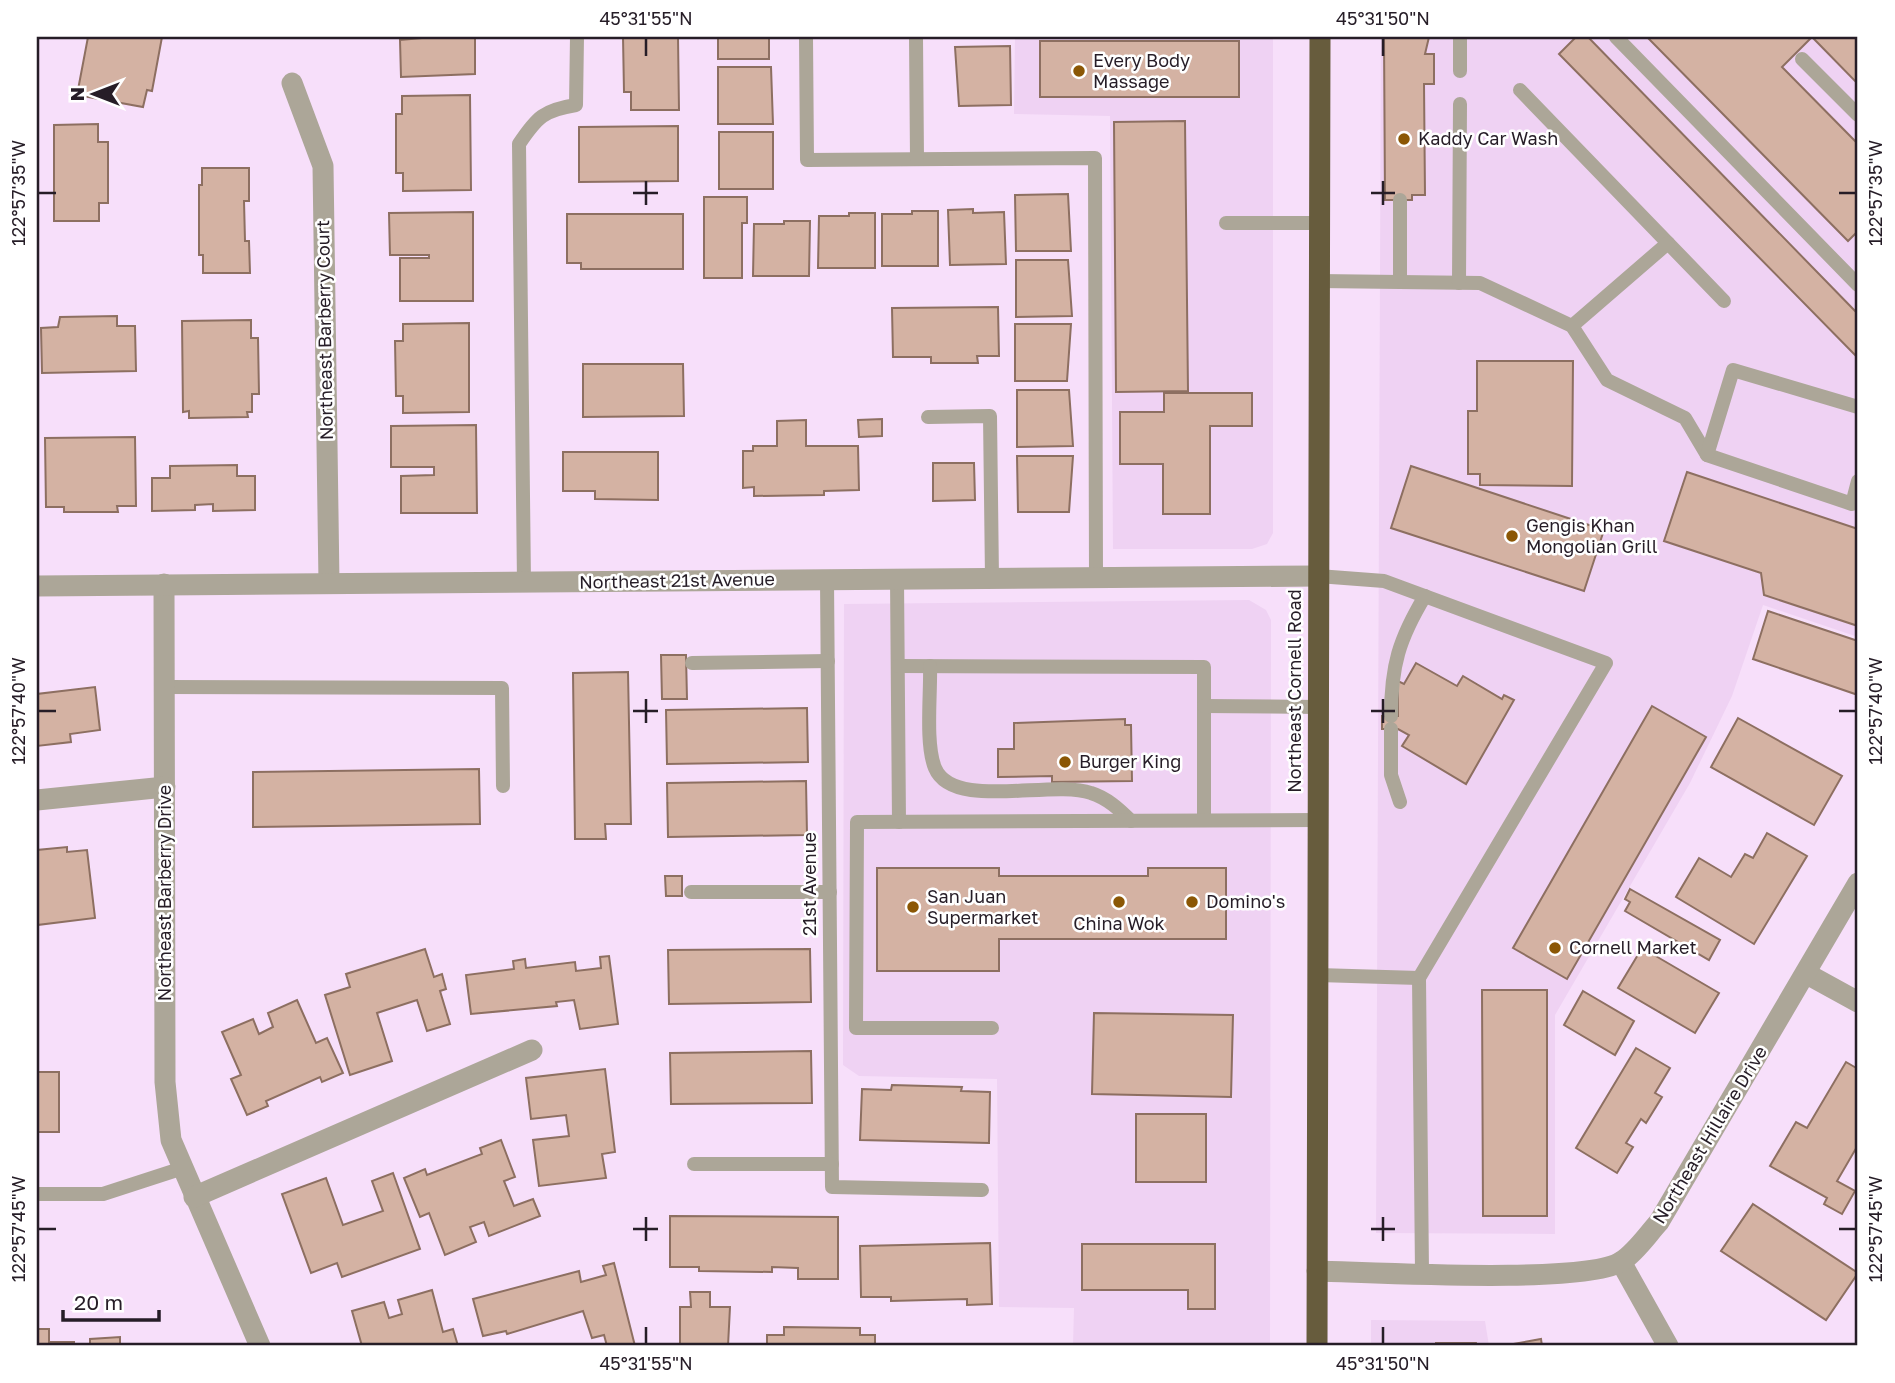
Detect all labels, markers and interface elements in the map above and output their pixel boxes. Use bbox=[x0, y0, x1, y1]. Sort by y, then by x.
text: 45°31'55"N bbox=[599, 7, 693, 29]
text: 45°31'50"N bbox=[1336, 7, 1430, 29]
place label: Every Body Massage bbox=[1093, 49, 1190, 92]
north arrow bbox=[60, 60, 130, 130]
marker: Every Body Massage bbox=[1071, 63, 1087, 79]
text: N bbox=[65, 87, 88, 101]
place label: Kaddy Car Wash bbox=[1418, 127, 1558, 149]
marker: Kaddy Car Wash bbox=[1396, 131, 1412, 147]
text: 122°57'35"W bbox=[7, 140, 29, 246]
text: 122°57'35"W bbox=[1864, 140, 1886, 246]
street label: Northeast Barberry Court bbox=[311, 220, 337, 440]
place label: Gengis Khan Mongolian Grill bbox=[1526, 514, 1658, 557]
marker: Gengis Khan Mongolian Grill bbox=[1504, 528, 1520, 544]
street label: Northeast 21st Avenue bbox=[579, 567, 775, 593]
street label: Northeast Cornell Road bbox=[1283, 589, 1305, 793]
text: 122°57'40"W bbox=[7, 657, 29, 765]
text: 122°57'40"W bbox=[1864, 657, 1886, 765]
place label: Burger King bbox=[1079, 750, 1181, 772]
marker: Burger King bbox=[1057, 754, 1073, 770]
street label: Northeast Barberry Drive bbox=[153, 785, 175, 1001]
street label: 21st Avenue bbox=[798, 832, 820, 936]
place label: San Juan Supermarket bbox=[927, 885, 1039, 928]
place label: Domino's bbox=[1206, 890, 1285, 912]
marker: China Wok bbox=[1111, 894, 1127, 910]
marker: Domino's bbox=[1184, 894, 1200, 910]
marker: San Juan Supermarket bbox=[905, 899, 921, 915]
place label: China Wok bbox=[1073, 912, 1165, 934]
place label: Cornell Market bbox=[1569, 936, 1697, 958]
marker: Cornell Market bbox=[1547, 940, 1563, 956]
street label: Northeast Hillaire Drive bbox=[1647, 1042, 1771, 1227]
text: 122°57'45"W bbox=[7, 1176, 29, 1282]
text: 122°57'45"W bbox=[1864, 1176, 1886, 1282]
scale bar bbox=[63, 1278, 159, 1322]
text: 20 m bbox=[74, 1289, 123, 1315]
text: 45°31'55"N bbox=[599, 1352, 693, 1374]
text: 45°31'50"N bbox=[1336, 1352, 1430, 1374]

